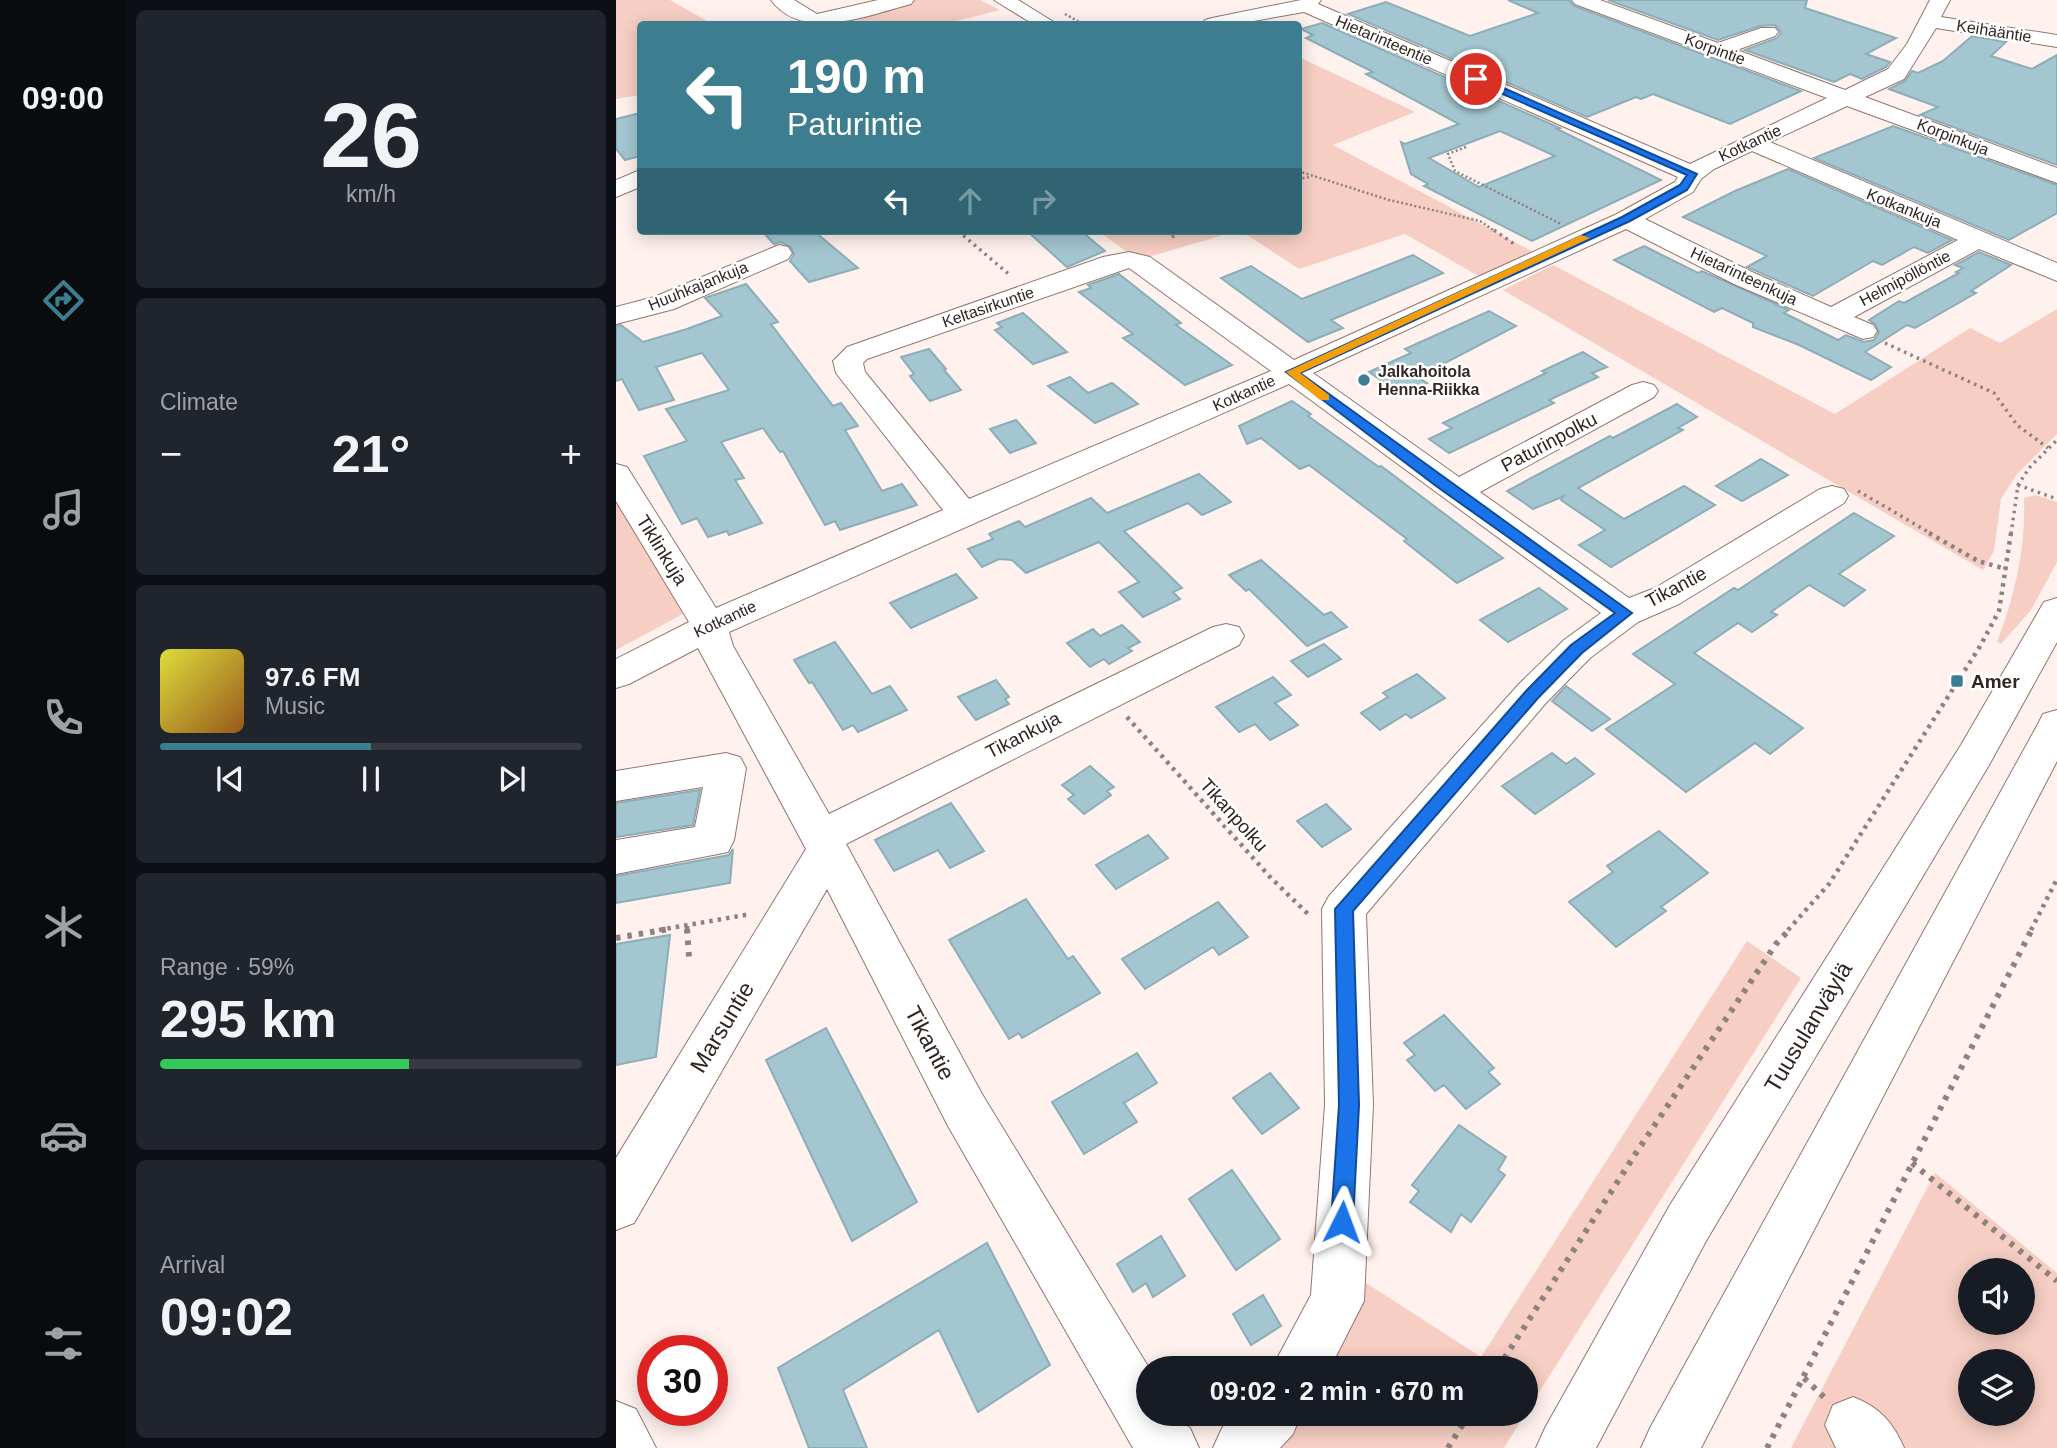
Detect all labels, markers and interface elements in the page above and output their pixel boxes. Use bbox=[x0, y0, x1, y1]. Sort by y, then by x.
street label: Hietarinteentie bbox=[1333, 12, 1435, 68]
street label: Keihääntie bbox=[1955, 17, 2033, 45]
street label: Korpintie bbox=[1682, 30, 1748, 68]
icon: left bbox=[672, 49, 763, 140]
text: 190 m bbox=[787, 49, 926, 103]
pin bbox=[1446, 49, 1506, 109]
icon: arrive bbox=[1457, 60, 1495, 98]
text: 09:00 bbox=[22, 80, 104, 116]
text: 26 bbox=[320, 85, 422, 186]
text: Paturintie bbox=[787, 106, 922, 142]
street label: Korpinkuja bbox=[1915, 116, 1991, 159]
street label: Kotkantie bbox=[1716, 121, 1784, 165]
text: km/h bbox=[346, 181, 396, 207]
icon: left bbox=[878, 182, 916, 220]
icon: ahead bbox=[951, 182, 989, 220]
icon: right bbox=[1024, 182, 1062, 220]
street label: Kotkankuja bbox=[1864, 185, 1944, 231]
street label: Hietarinteenkuja bbox=[1688, 244, 1800, 308]
street label: Helmipöllöntie bbox=[1857, 247, 1953, 309]
street label: Huuhkajankuja bbox=[646, 258, 750, 314]
icon: directions bbox=[39, 276, 88, 325]
street label: Keltasirkuntie bbox=[940, 283, 1036, 331]
place label: Jalkahoitola Henna-Riikka bbox=[1378, 363, 1479, 398]
street label: Kotkantie bbox=[1210, 372, 1278, 414]
marker: Jalkahoitola Henna-Riikka bbox=[1356, 372, 1372, 388]
text: Climate bbox=[160, 389, 238, 415]
street label: Paturinpolku bbox=[1497, 408, 1601, 476]
text: 21° bbox=[332, 425, 410, 483]
text: − bbox=[160, 433, 182, 475]
text: + bbox=[560, 433, 582, 475]
icon: music bbox=[39, 485, 88, 534]
street label: Tiklinkuja bbox=[632, 511, 692, 589]
street label: Tikantie bbox=[1642, 562, 1710, 612]
street label: Kotkantie bbox=[691, 597, 759, 641]
text: 97.6 FM bbox=[265, 662, 360, 692]
place label: Amer bbox=[1971, 671, 2020, 692]
marker: Amer bbox=[1949, 673, 1965, 689]
icon: phone bbox=[39, 693, 88, 742]
text: Music bbox=[265, 693, 325, 719]
street label: Tikankuja bbox=[982, 707, 1064, 763]
icon: previous bbox=[211, 760, 249, 798]
icon: pause bbox=[352, 760, 390, 798]
icon: next bbox=[493, 760, 531, 798]
street label: Tikanpolku bbox=[1196, 774, 1272, 856]
icon: climate bbox=[39, 902, 88, 951]
text: Range · 59% bbox=[160, 954, 294, 980]
street label: Tuusulanväylä bbox=[1759, 957, 1857, 1097]
street label: Marsuntie bbox=[685, 977, 759, 1077]
text: 295 km bbox=[160, 990, 336, 1048]
street label: Tikantie bbox=[900, 1002, 960, 1084]
icon: car bbox=[39, 1111, 88, 1160]
position arrow bbox=[1305, 1185, 1379, 1259]
text: Arrival bbox=[160, 1252, 225, 1278]
map controls bbox=[1958, 1258, 2035, 1426]
button: sound bbox=[1958, 1258, 2035, 1335]
text: 09:02 bbox=[160, 1288, 293, 1346]
icon: filters bbox=[39, 1319, 88, 1368]
speed limit sign: 30 bbox=[637, 1335, 728, 1426]
button: layers bbox=[1958, 1349, 2035, 1426]
text: 09:02 · 2 min · 670 m bbox=[1210, 1376, 1464, 1406]

